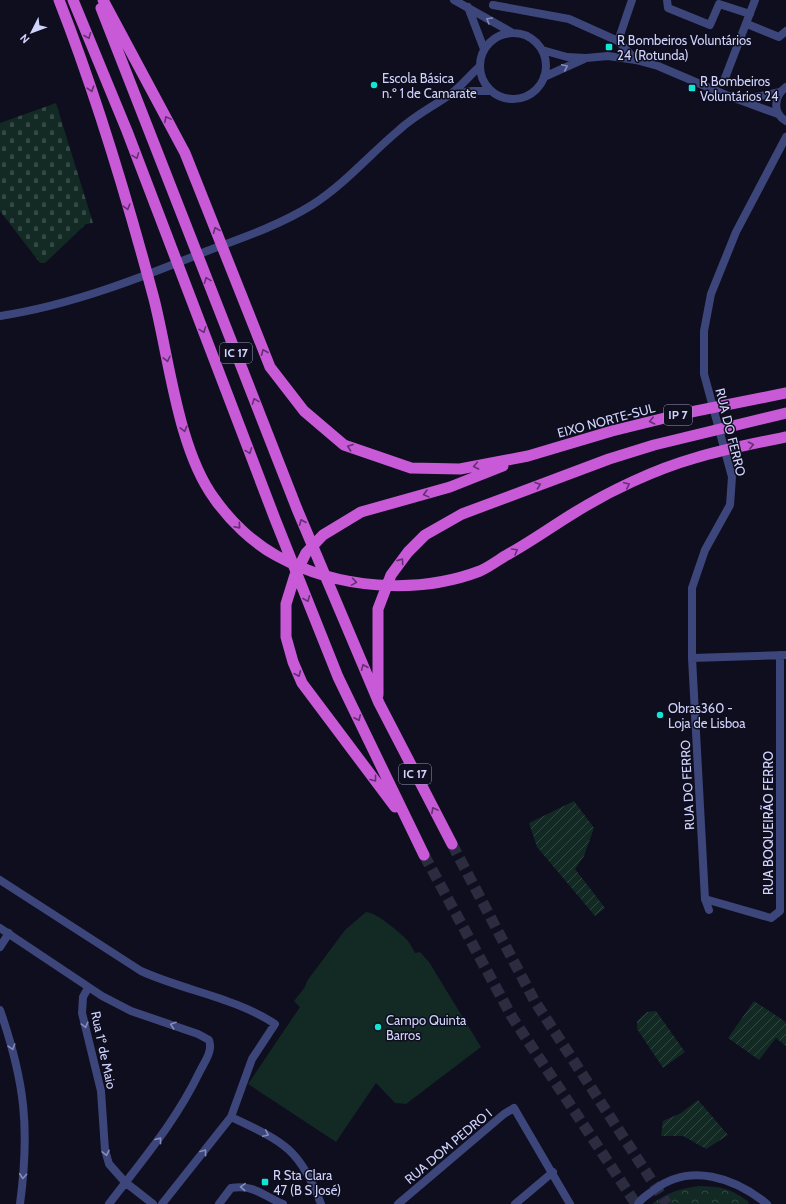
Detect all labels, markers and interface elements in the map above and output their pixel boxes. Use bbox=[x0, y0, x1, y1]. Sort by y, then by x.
north arrow bbox=[12, 12, 52, 52]
one-way arrow bbox=[486, 17, 494, 24]
text: N bbox=[17, 31, 32, 46]
one-way arrow bbox=[83, 31, 91, 39]
place label: R Bombeiros Voluntários 24 (Rotunda) bbox=[617, 32, 752, 63]
marker: R Bombeiros Voluntários 24 (Rotunda) bbox=[604, 42, 614, 52]
one-way arrow bbox=[560, 64, 568, 72]
place label: Escola Básica n.º 1 de Camarate bbox=[382, 70, 477, 101]
place label: R Bombeiros Voluntários 24 bbox=[700, 73, 779, 104]
marker: Escola Básica n.º 1 de Camarate bbox=[369, 80, 379, 90]
marker: R Bombeiros Voluntários 24 bbox=[687, 83, 697, 93]
one-way arrow bbox=[86, 86, 95, 93]
one-way arrow bbox=[164, 115, 171, 123]
one-way arrow bbox=[132, 153, 140, 160]
one-way arrow bbox=[122, 203, 131, 210]
one-way arrow bbox=[213, 227, 221, 235]
one-way arrow bbox=[204, 276, 212, 283]
one-way arrow bbox=[198, 327, 206, 334]
road number: IC 17 bbox=[220, 343, 252, 363]
one-way arrow bbox=[261, 349, 269, 356]
one-way arrow bbox=[163, 356, 171, 362]
street label: RUA DO FERRO bbox=[712, 386, 750, 478]
one-way arrow bbox=[251, 397, 259, 404]
street label: EIXO NORTE-SUL bbox=[555, 399, 657, 441]
road number: IP 7 bbox=[664, 405, 692, 425]
one-way arrow bbox=[649, 417, 655, 425]
one-way arrow bbox=[179, 426, 188, 433]
one-way arrow bbox=[747, 441, 754, 449]
one-way arrow bbox=[346, 443, 353, 452]
one-way arrow bbox=[245, 448, 253, 455]
one-way arrow bbox=[473, 461, 479, 470]
one-way arrow bbox=[535, 482, 542, 490]
one-way arrow bbox=[623, 482, 631, 490]
one-way arrow bbox=[423, 489, 430, 498]
one-way arrow bbox=[299, 518, 307, 525]
one-way arrow bbox=[234, 521, 241, 529]
one-way arrow bbox=[511, 548, 518, 555]
one-way arrow bbox=[397, 559, 404, 566]
one-way arrow bbox=[350, 577, 357, 586]
one-way arrow bbox=[302, 594, 310, 602]
one-way arrow bbox=[361, 664, 369, 671]
one-way arrow bbox=[294, 671, 302, 678]
place label: Obras360 - Loja de Lisboa bbox=[668, 700, 746, 732]
marker: Obras360 - Loja de Lisboa bbox=[655, 710, 665, 720]
one-way arrow bbox=[353, 715, 361, 722]
street label: RUA DO FERRO bbox=[677, 740, 697, 830]
street label: RUA BOQUEIRÃO FERRO bbox=[760, 751, 776, 895]
road number: IC 17 bbox=[399, 764, 431, 784]
one-way arrow bbox=[369, 775, 376, 782]
one-way arrow bbox=[431, 807, 439, 814]
street label: Rua 1º de Maio bbox=[88, 1010, 120, 1090]
place label: Campo Quinta Barros bbox=[386, 1012, 467, 1043]
one-way arrow bbox=[81, 1022, 89, 1028]
one-way arrow bbox=[170, 1022, 177, 1030]
marker: Campo Quinta Barros bbox=[373, 1022, 383, 1032]
one-way arrow bbox=[7, 1043, 16, 1050]
street label: RUA DOM PEDRO I bbox=[401, 1105, 495, 1187]
one-way arrow bbox=[262, 1129, 269, 1137]
one-way arrow bbox=[154, 1138, 161, 1145]
one-way arrow bbox=[200, 1149, 207, 1156]
one-way arrow bbox=[102, 1150, 110, 1156]
place label: R Sta Clara 47 (B S José) bbox=[273, 1167, 341, 1198]
one-way arrow bbox=[19, 1173, 28, 1179]
marker: R Sta Clara 47 (B S José) bbox=[260, 1177, 270, 1187]
one-way arrow bbox=[240, 1183, 246, 1192]

